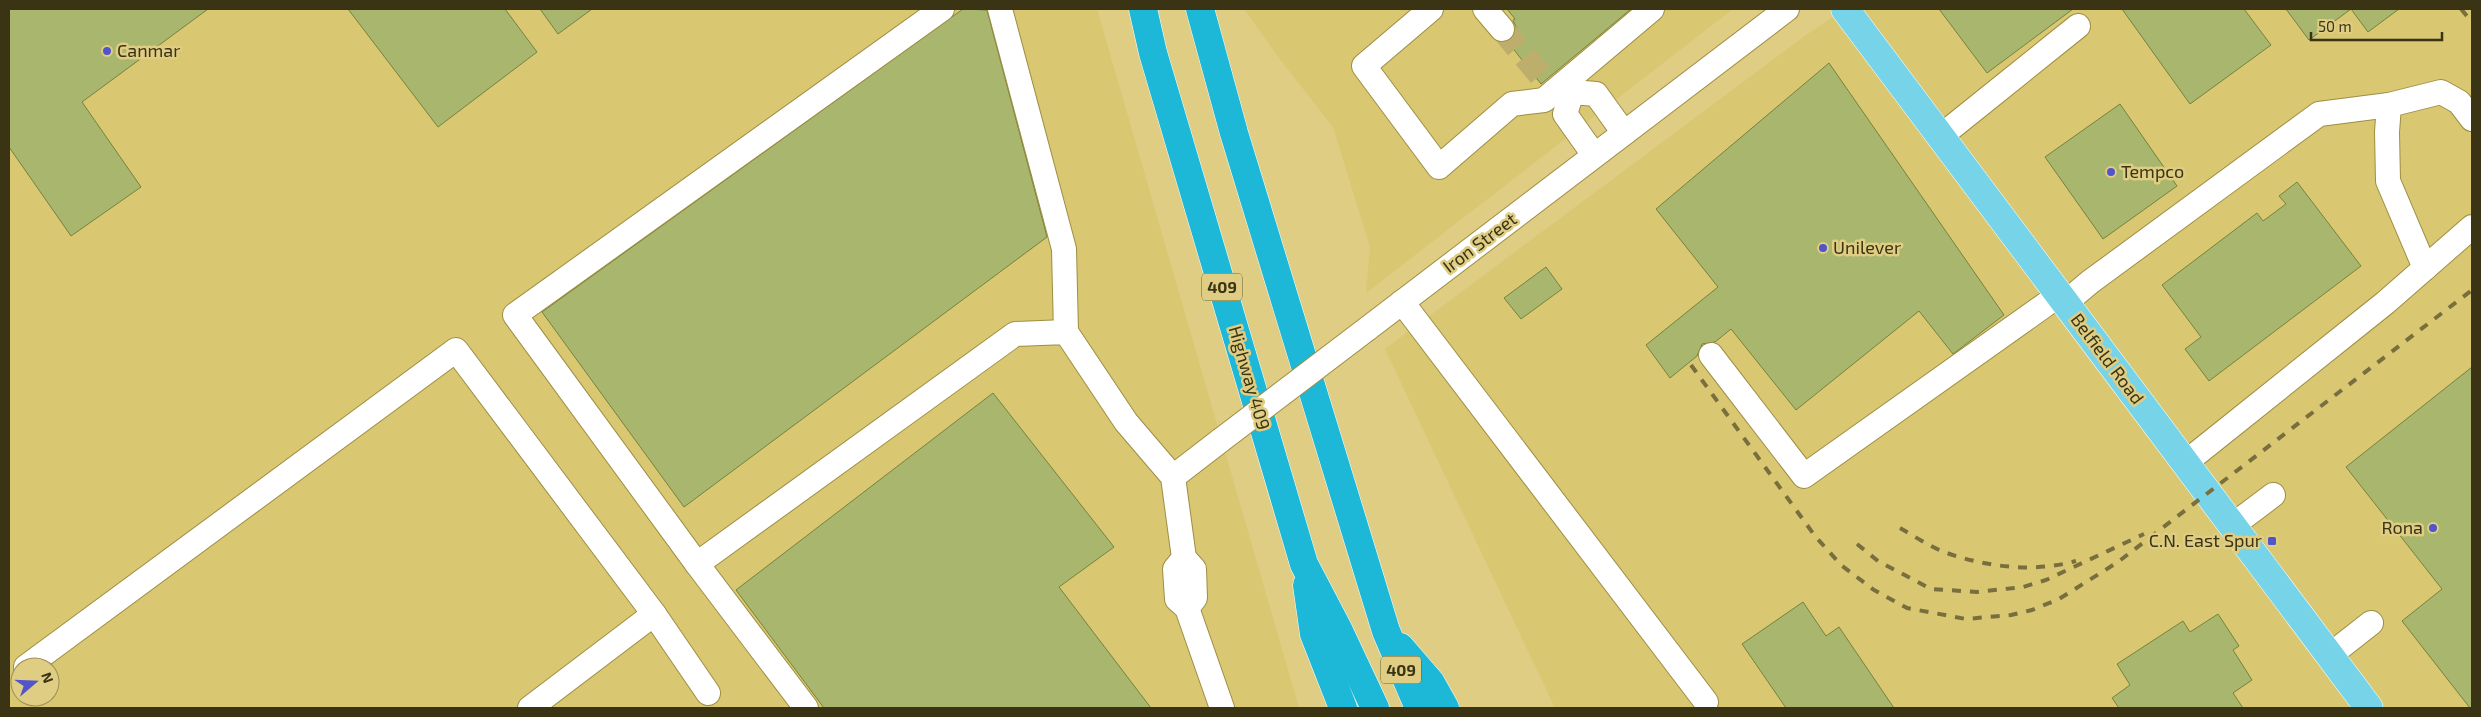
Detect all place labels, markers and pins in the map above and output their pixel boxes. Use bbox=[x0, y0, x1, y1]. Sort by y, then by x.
place label: Canmar bbox=[117, 39, 180, 61]
marker: Canmar bbox=[101, 45, 113, 57]
place label: Tempco bbox=[2121, 160, 2184, 182]
marker: Tempco bbox=[2105, 166, 2117, 178]
place label: Unilever bbox=[1833, 236, 1901, 258]
marker: Unilever bbox=[1817, 242, 1829, 254]
place label: Rona bbox=[2381, 516, 2423, 538]
marker: Rona bbox=[2427, 522, 2439, 534]
place label: C.N. East Spur bbox=[2149, 529, 2262, 551]
marker: C.N. East Spur bbox=[2266, 535, 2278, 547]

